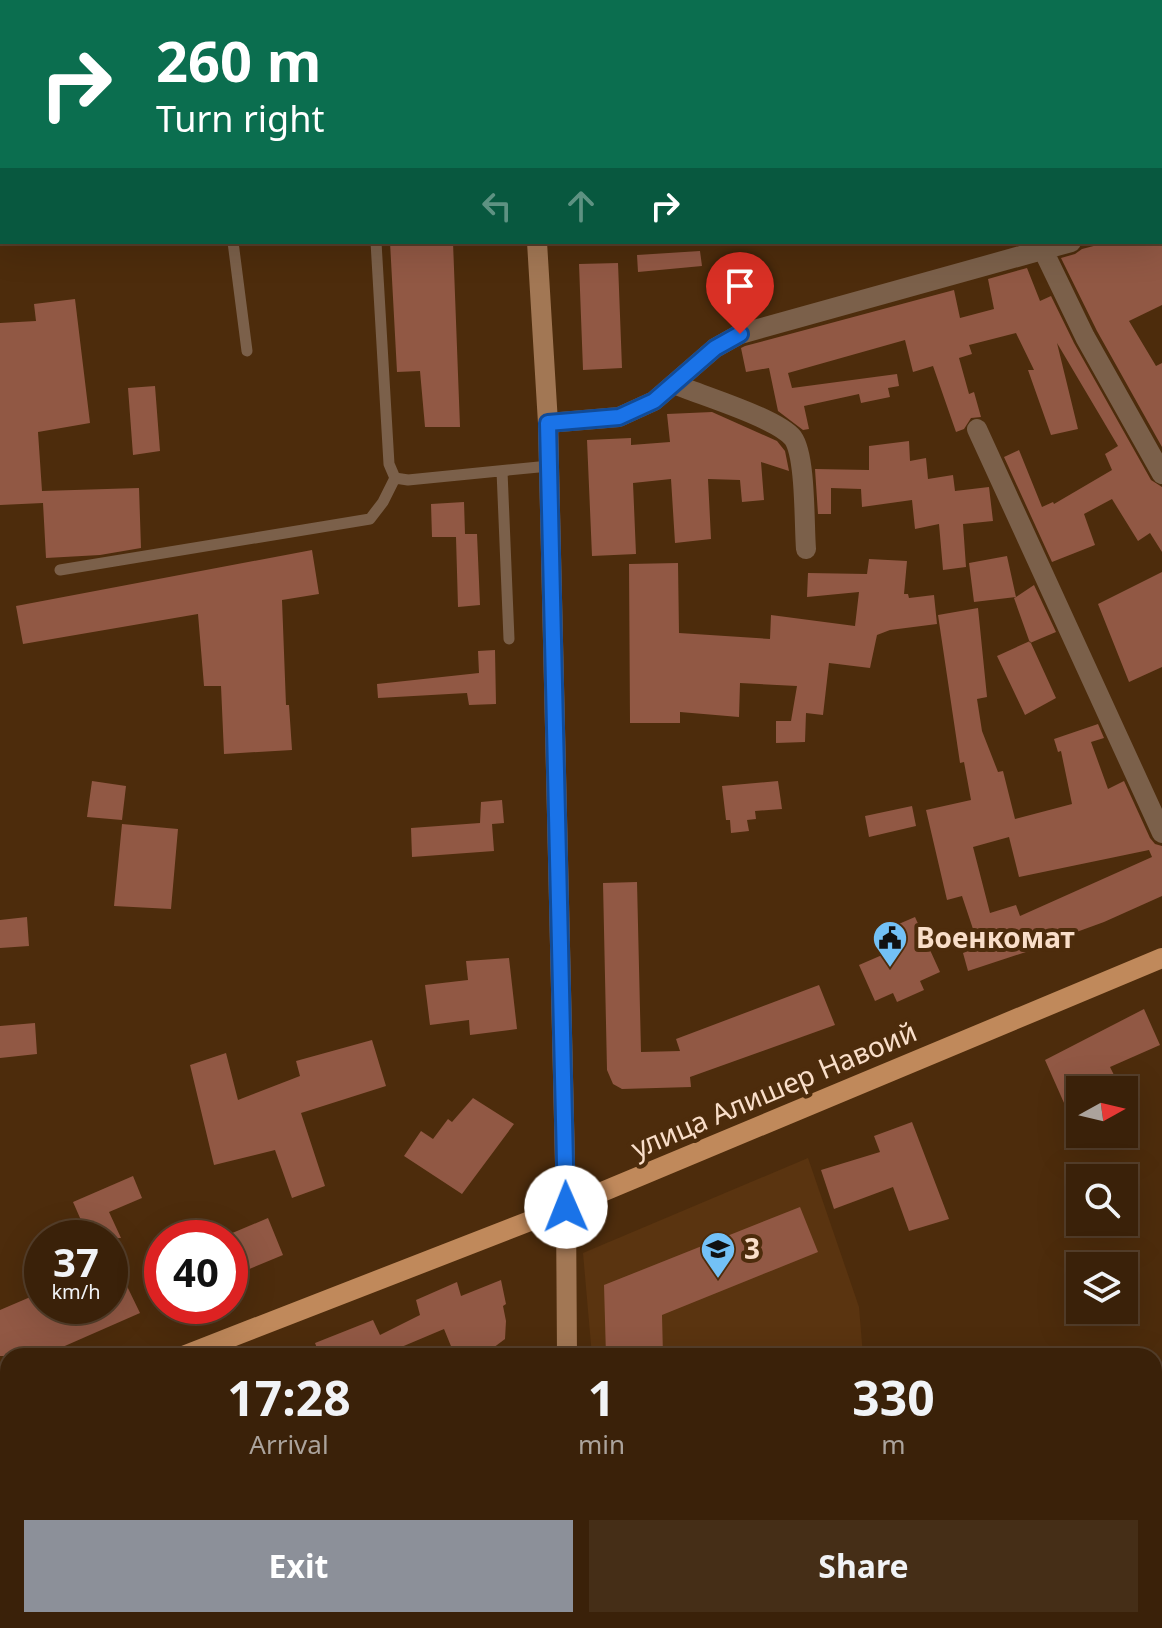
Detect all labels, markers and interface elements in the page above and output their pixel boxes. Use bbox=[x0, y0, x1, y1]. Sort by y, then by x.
text: 260 m bbox=[156, 22, 321, 98]
icon: right bbox=[24, 32, 128, 136]
text: Turn right bbox=[156, 94, 324, 143]
icon: left bbox=[475, 184, 519, 228]
icon: ahead bbox=[559, 184, 603, 228]
icon: right bbox=[643, 184, 687, 228]
pin bbox=[706, 252, 774, 334]
icon: arrive bbox=[718, 264, 762, 308]
place label: Военкомат bbox=[916, 918, 1075, 956]
public building icon: Военкомат bbox=[871, 919, 909, 969]
street label: улица Алишер Навоий bbox=[625, 1012, 922, 1166]
north arrow bbox=[1066, 1076, 1138, 1148]
map controls bbox=[1066, 1076, 1138, 1324]
button: search bbox=[1066, 1164, 1138, 1236]
position arrow bbox=[524, 1165, 608, 1249]
speed limit sign: 40 bbox=[144, 1220, 248, 1324]
place label: 3 bbox=[744, 1229, 760, 1267]
school or university icon: 3 bbox=[699, 1230, 737, 1280]
text: 37 bbox=[53, 1234, 99, 1289]
button: layers bbox=[1066, 1252, 1138, 1324]
text: km/h bbox=[51, 1278, 101, 1305]
text: 17:28 bbox=[227, 1365, 351, 1430]
text: 1 bbox=[588, 1365, 615, 1430]
text: 330 bbox=[852, 1365, 935, 1430]
text: Arrival bbox=[249, 1426, 329, 1462]
text: min bbox=[578, 1426, 625, 1462]
text: m bbox=[881, 1426, 906, 1462]
button: Exit bbox=[24, 1520, 573, 1612]
button: Share bbox=[589, 1520, 1138, 1612]

